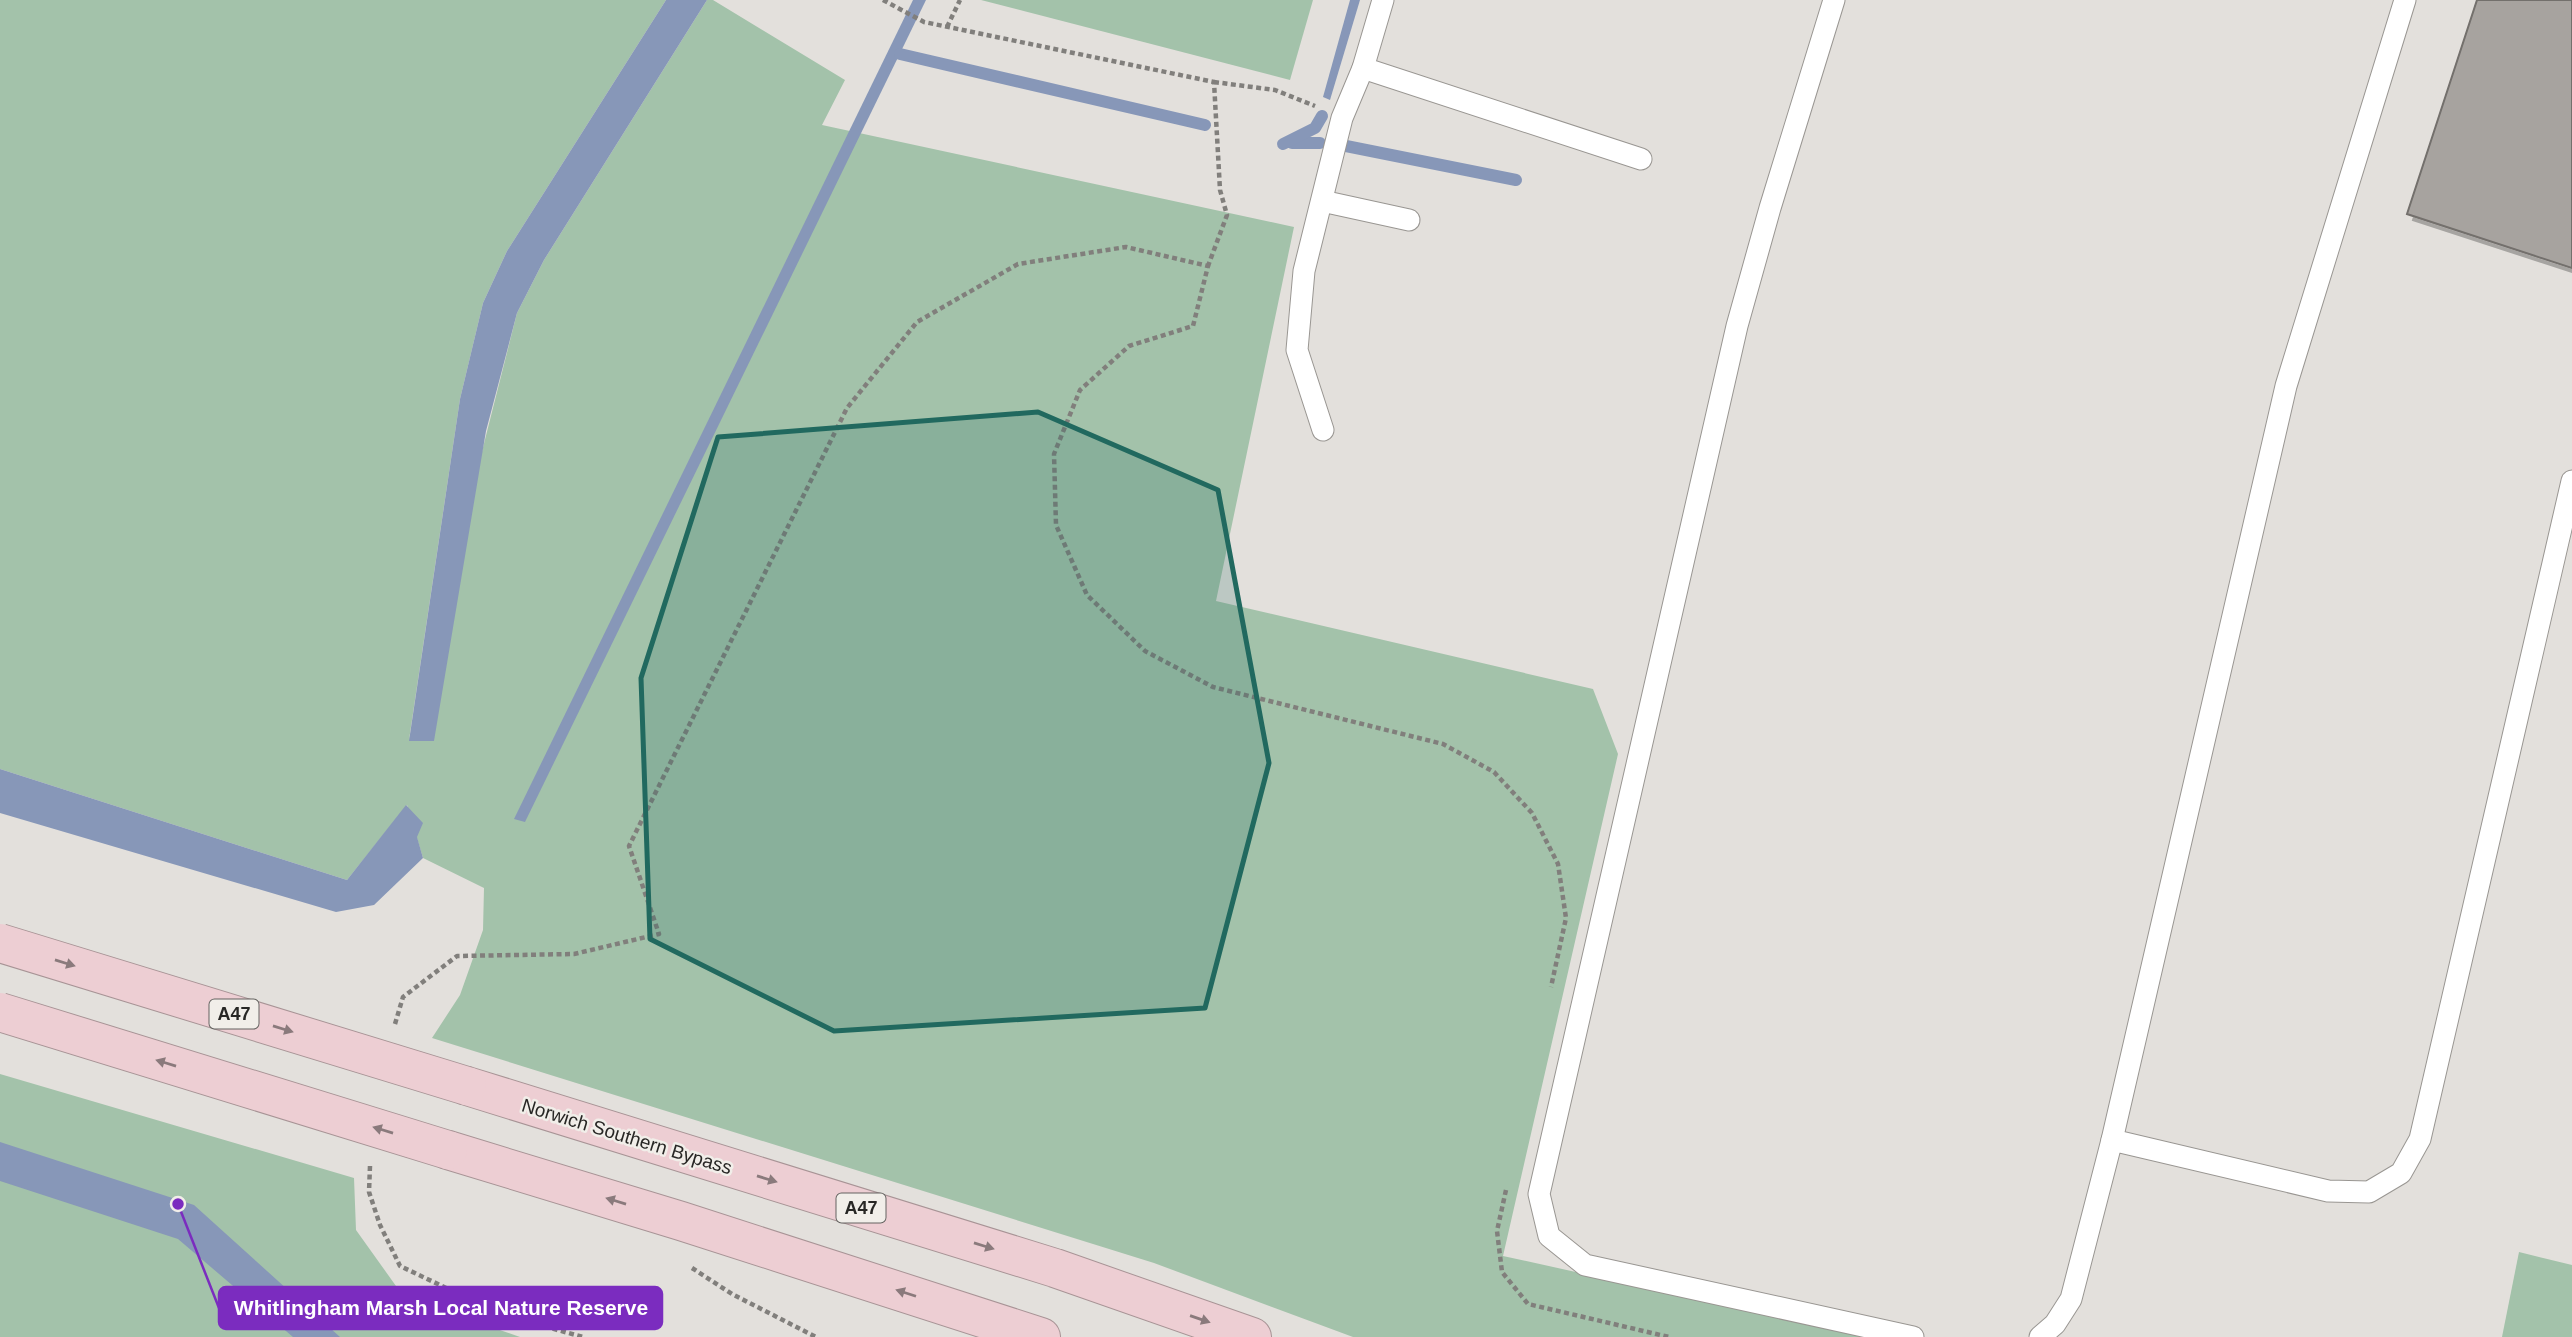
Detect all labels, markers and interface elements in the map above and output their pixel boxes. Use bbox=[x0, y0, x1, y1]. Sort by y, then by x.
one-way arrow bbox=[55, 958, 76, 968]
road number: A47 bbox=[210, 1000, 258, 1028]
one-way arrow bbox=[272, 1025, 293, 1035]
one-way arrow bbox=[155, 1057, 176, 1068]
street label: Norwich Southern Bypass bbox=[519, 1094, 734, 1178]
one-way arrow bbox=[372, 1124, 393, 1134]
one-way arrow bbox=[756, 1174, 777, 1185]
road number: A47 bbox=[836, 1194, 886, 1223]
one-way arrow bbox=[605, 1196, 626, 1206]
one-way arrow bbox=[974, 1242, 995, 1252]
callout: Whitlingham Marsh Local Nature Reserve bbox=[219, 1287, 662, 1329]
one-way arrow bbox=[896, 1288, 917, 1298]
text: Whitlingham Marsh Local Nature Reserve bbox=[234, 1296, 648, 1319]
one-way arrow bbox=[1189, 1314, 1210, 1325]

